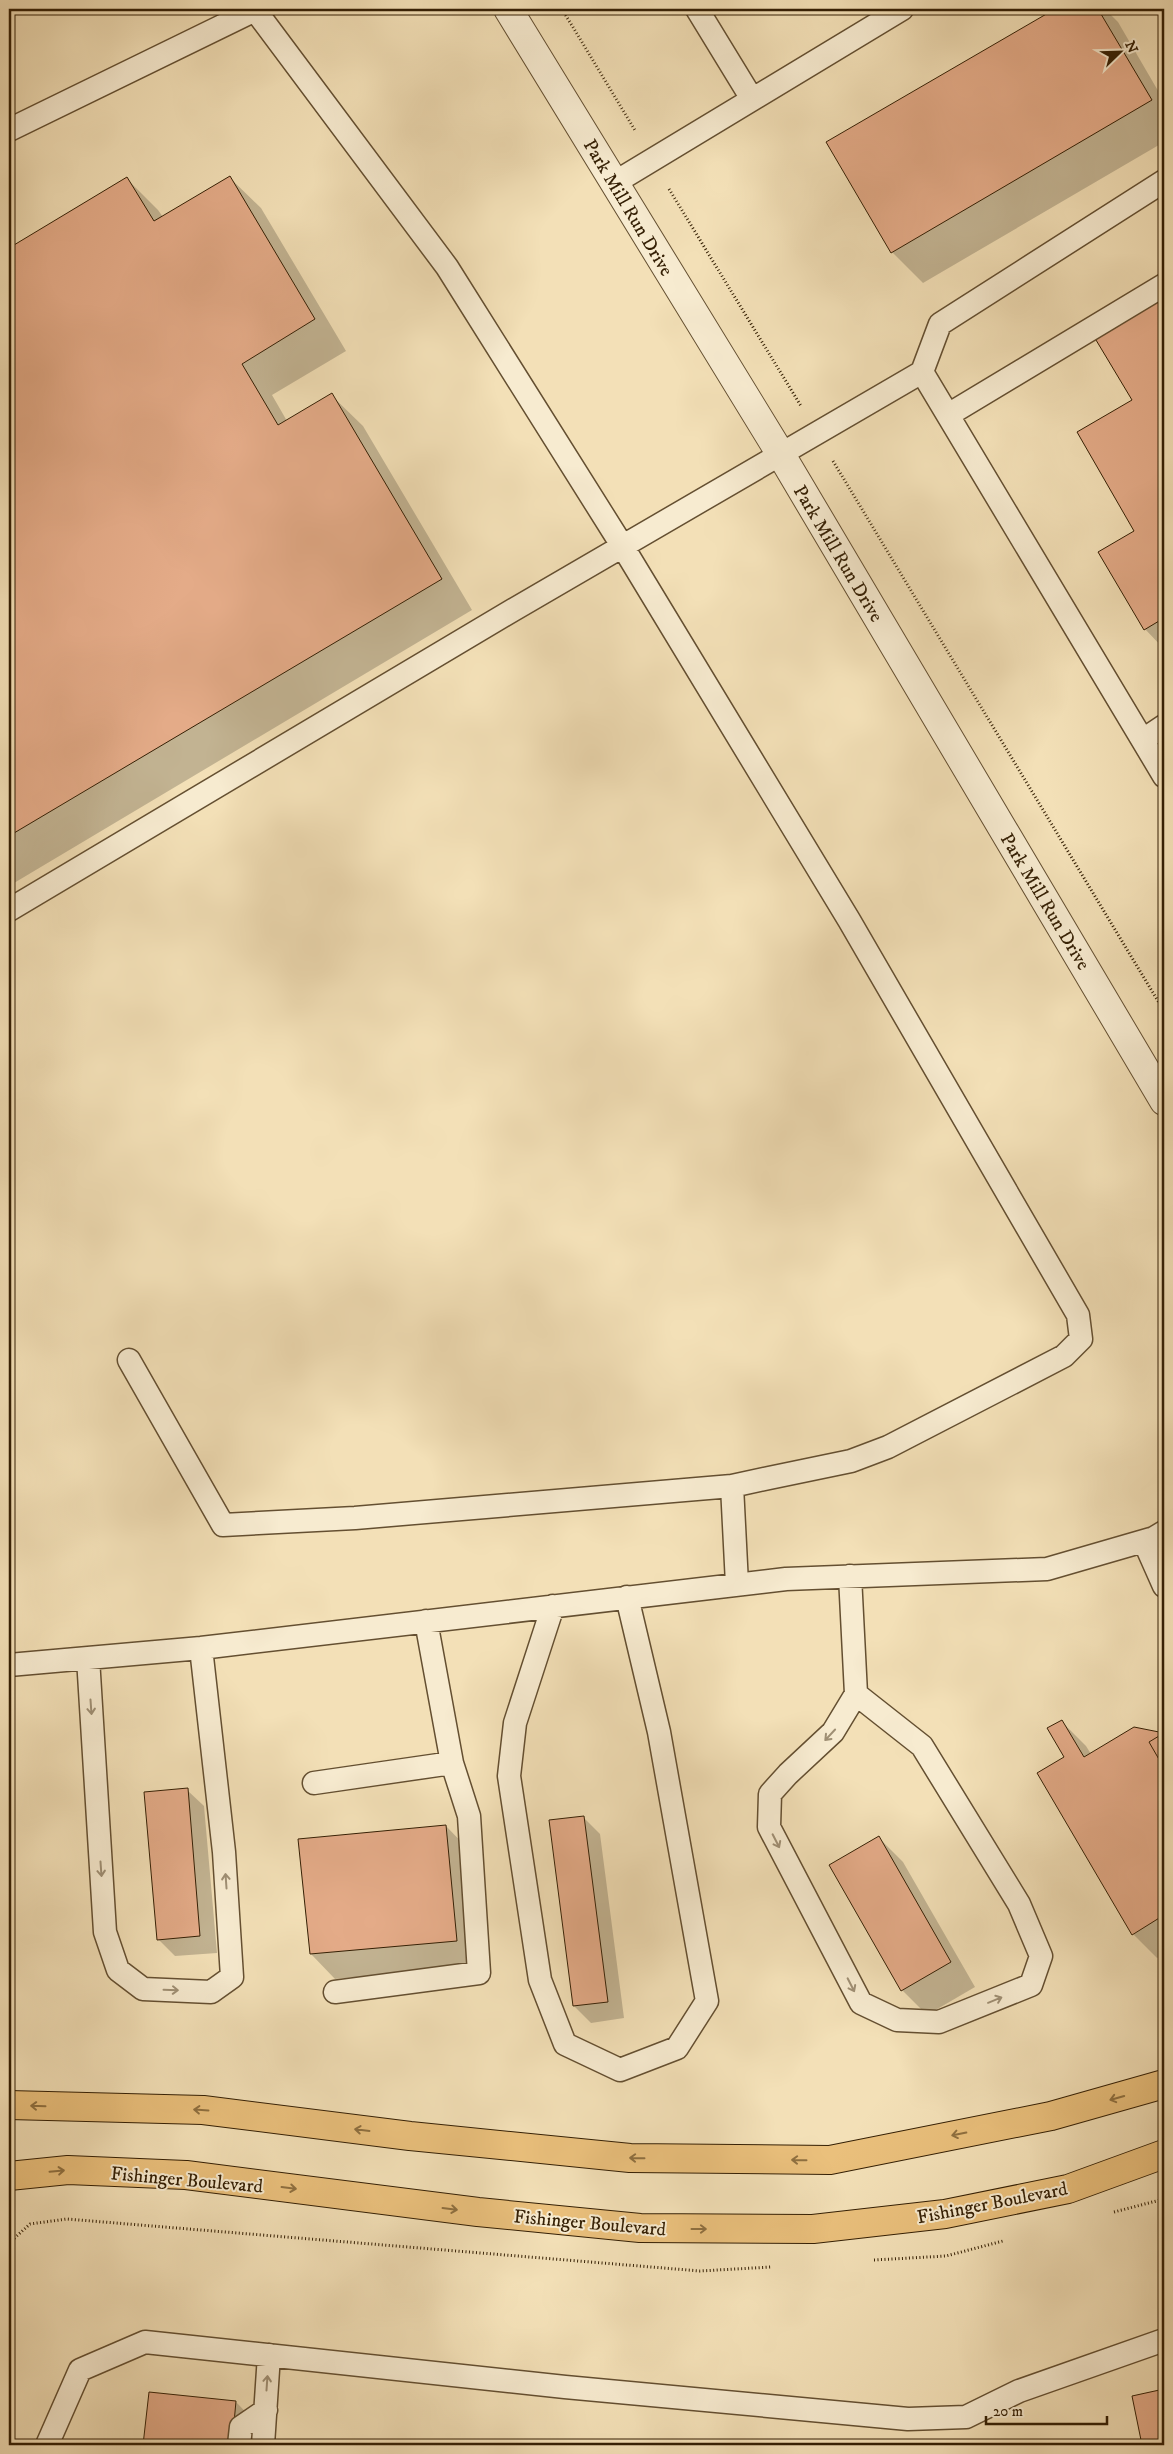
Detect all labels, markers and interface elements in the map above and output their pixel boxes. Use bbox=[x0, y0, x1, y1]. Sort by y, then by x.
north arrow bbox=[1096, 28, 1146, 78]
text: N bbox=[1121, 39, 1142, 57]
street label: Park Mill Run Drive bbox=[578, 135, 678, 280]
street label: Park Mill Run Drive bbox=[788, 481, 888, 626]
street label: Park Mill Run Drive bbox=[995, 829, 1095, 974]
one-way arrow bbox=[87, 1699, 96, 1715]
one-way arrow bbox=[824, 1728, 836, 1741]
one-way arrow bbox=[771, 1833, 781, 1848]
one-way arrow bbox=[97, 1861, 106, 1877]
one-way arrow bbox=[222, 1873, 231, 1889]
one-way arrow bbox=[847, 1977, 856, 1992]
one-way arrow bbox=[162, 1986, 178, 1995]
one-way arrow bbox=[987, 1995, 1002, 2004]
one-way arrow bbox=[1110, 2093, 1126, 2103]
one-way arrow bbox=[30, 2101, 46, 2110]
one-way arrow bbox=[193, 2106, 209, 2115]
one-way arrow bbox=[354, 2125, 370, 2135]
one-way arrow bbox=[952, 2130, 968, 2140]
one-way arrow bbox=[629, 2153, 646, 2163]
one-way arrow bbox=[792, 2155, 808, 2164]
street label: Fishinger Boulevard bbox=[110, 2162, 264, 2199]
one-way arrow bbox=[49, 2167, 65, 2176]
street label: Fishinger Boulevard bbox=[915, 2178, 1070, 2229]
one-way arrow bbox=[280, 2183, 296, 2193]
one-way arrow bbox=[442, 2204, 458, 2214]
street label: Fishinger Boulevard bbox=[513, 2205, 667, 2242]
one-way arrow bbox=[690, 2224, 707, 2234]
one-way arrow bbox=[263, 2375, 272, 2391]
scale bar bbox=[986, 2394, 1107, 2426]
text: 20 m bbox=[993, 2402, 1023, 2421]

